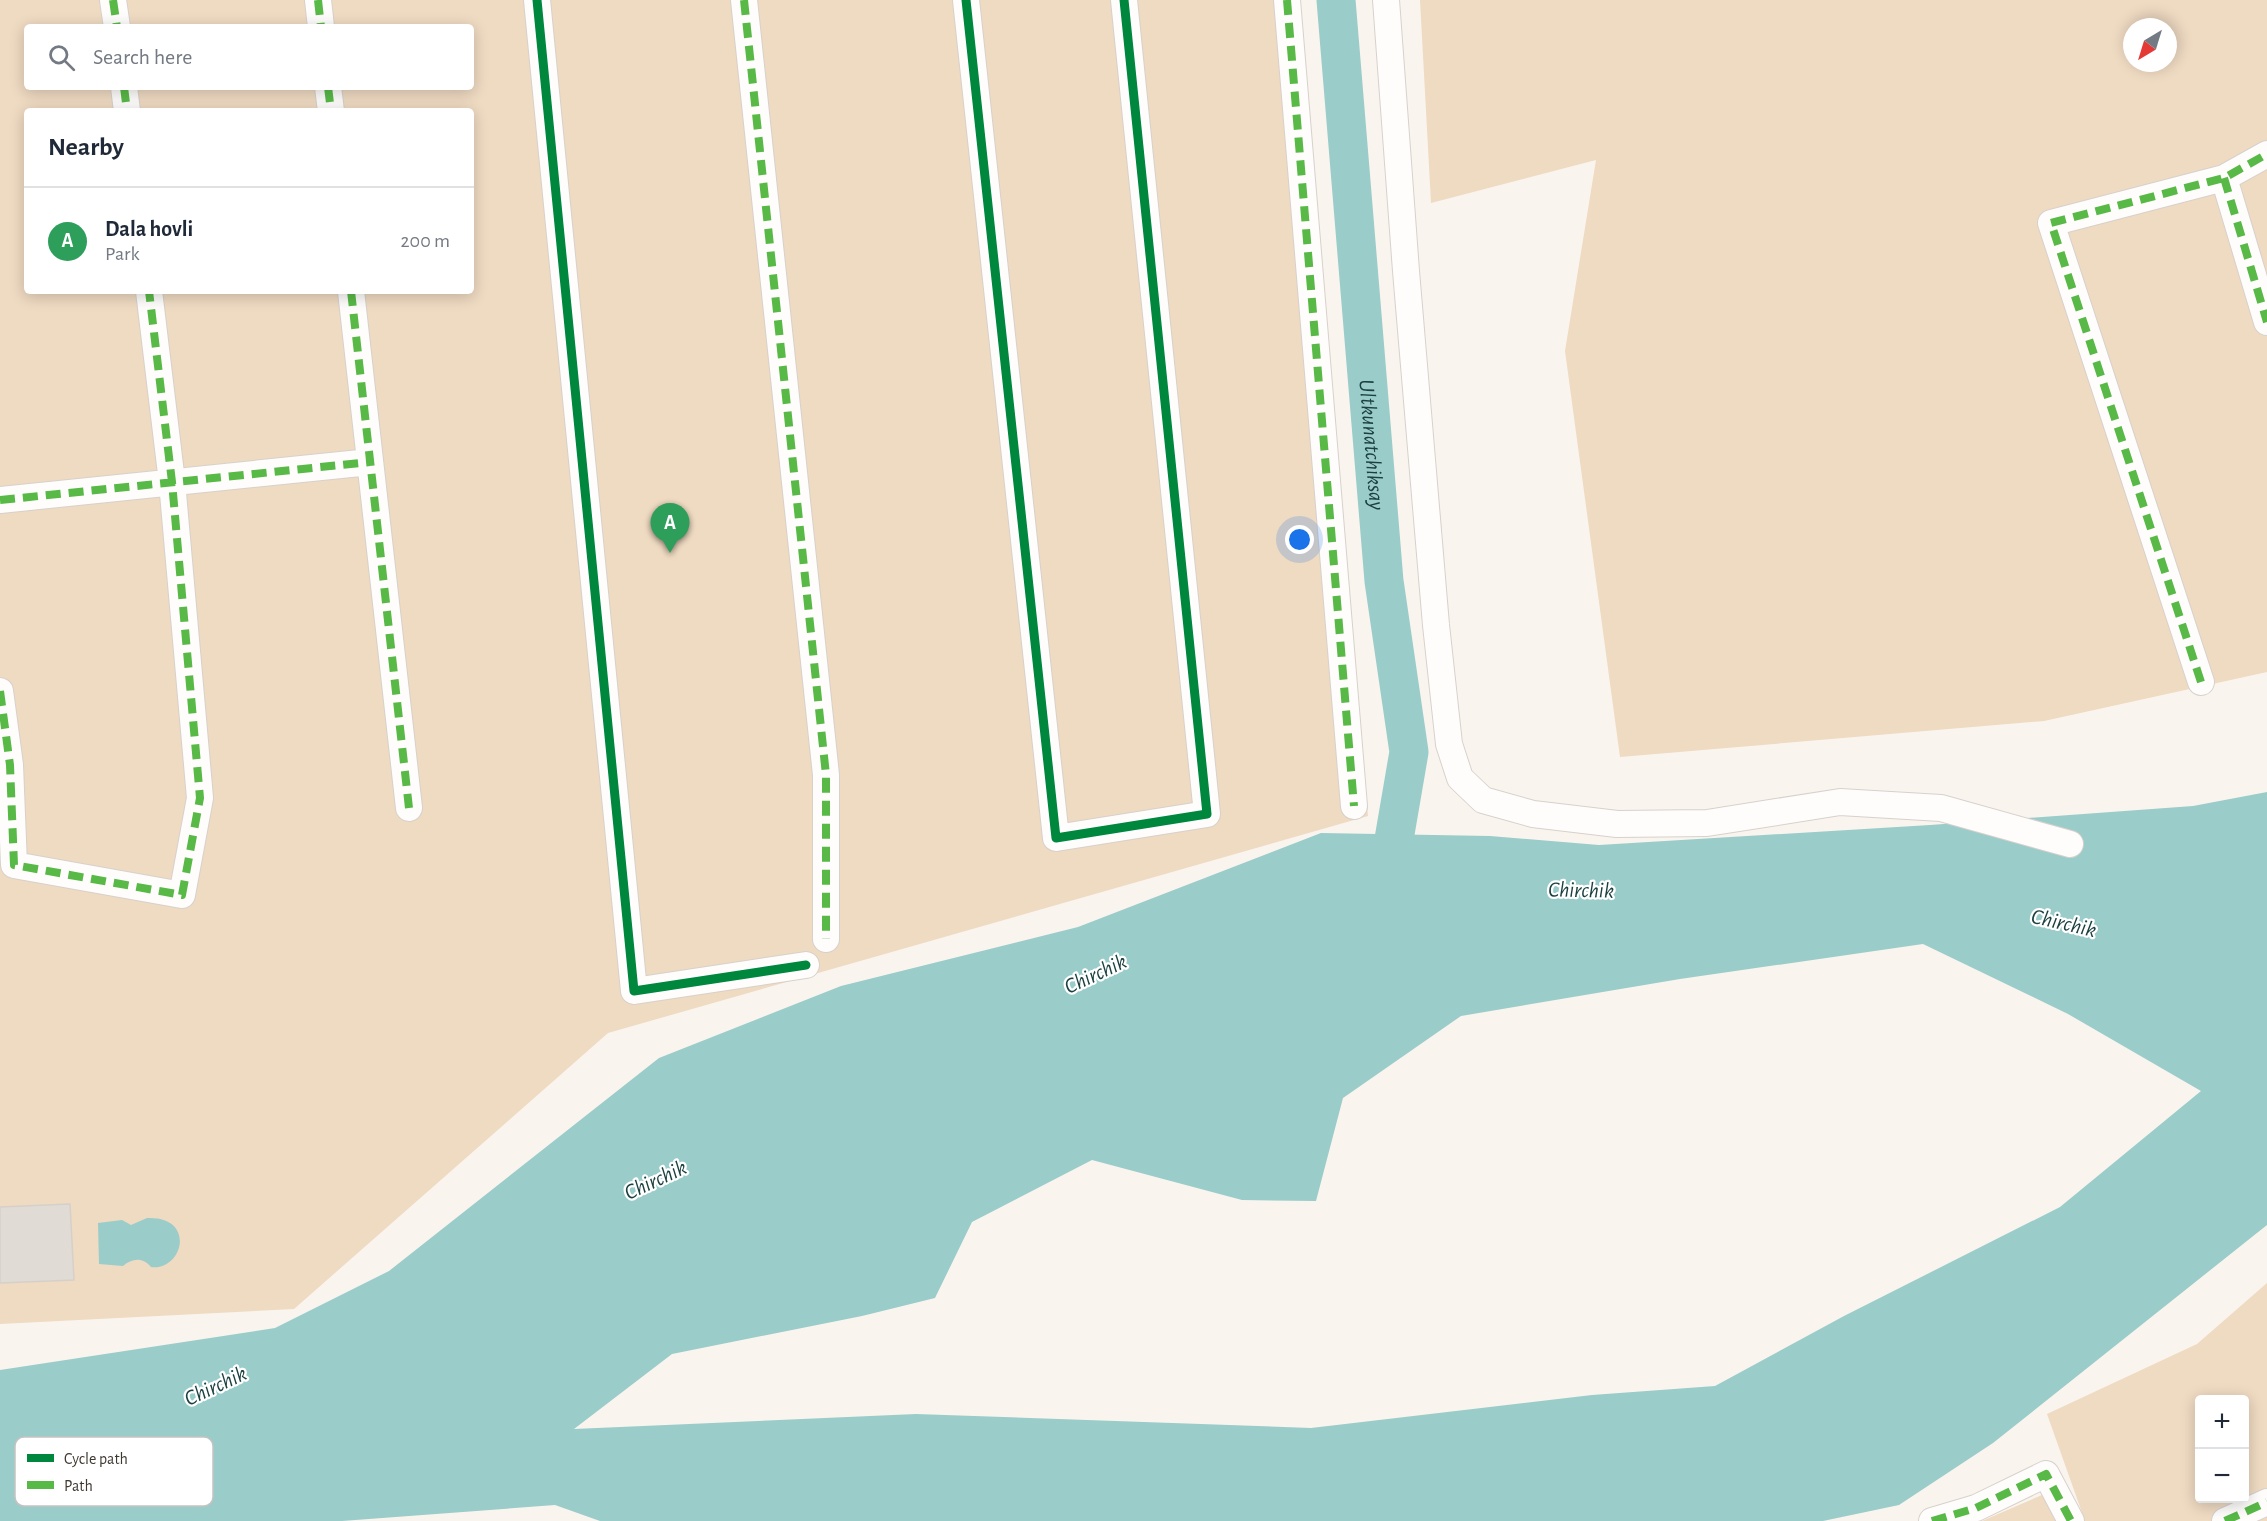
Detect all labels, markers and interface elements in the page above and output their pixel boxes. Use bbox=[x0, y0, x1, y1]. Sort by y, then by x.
north arrow bbox=[2123, 18, 2177, 72]
search box bbox=[24, 24, 474, 90]
icon: search bbox=[45, 41, 78, 74]
text: Search here bbox=[93, 46, 192, 68]
text: Nearby bbox=[48, 134, 124, 160]
text: Dala hovli bbox=[105, 218, 193, 240]
text: A bbox=[62, 231, 74, 251]
text: 200 m bbox=[400, 231, 450, 251]
text: Park bbox=[105, 244, 140, 264]
water label: Ultkunatchiksay bbox=[1355, 378, 1388, 511]
pin: A bbox=[650, 504, 690, 553]
your location bbox=[1285, 525, 1314, 554]
water label: Chirchik bbox=[1548, 878, 1614, 902]
water label: Chirchik bbox=[2029, 905, 2098, 941]
water label: Chirchik bbox=[1061, 950, 1130, 998]
water label: Chirchik bbox=[621, 1156, 690, 1204]
water label: Chirchik bbox=[181, 1362, 250, 1410]
map controls bbox=[2195, 1395, 2249, 1503]
button: + bbox=[2195, 1395, 2249, 1449]
legend bbox=[15, 1437, 213, 1506]
button: − bbox=[2195, 1449, 2249, 1503]
text: Cycle path bbox=[64, 1451, 128, 1468]
text: Path bbox=[64, 1478, 93, 1494]

